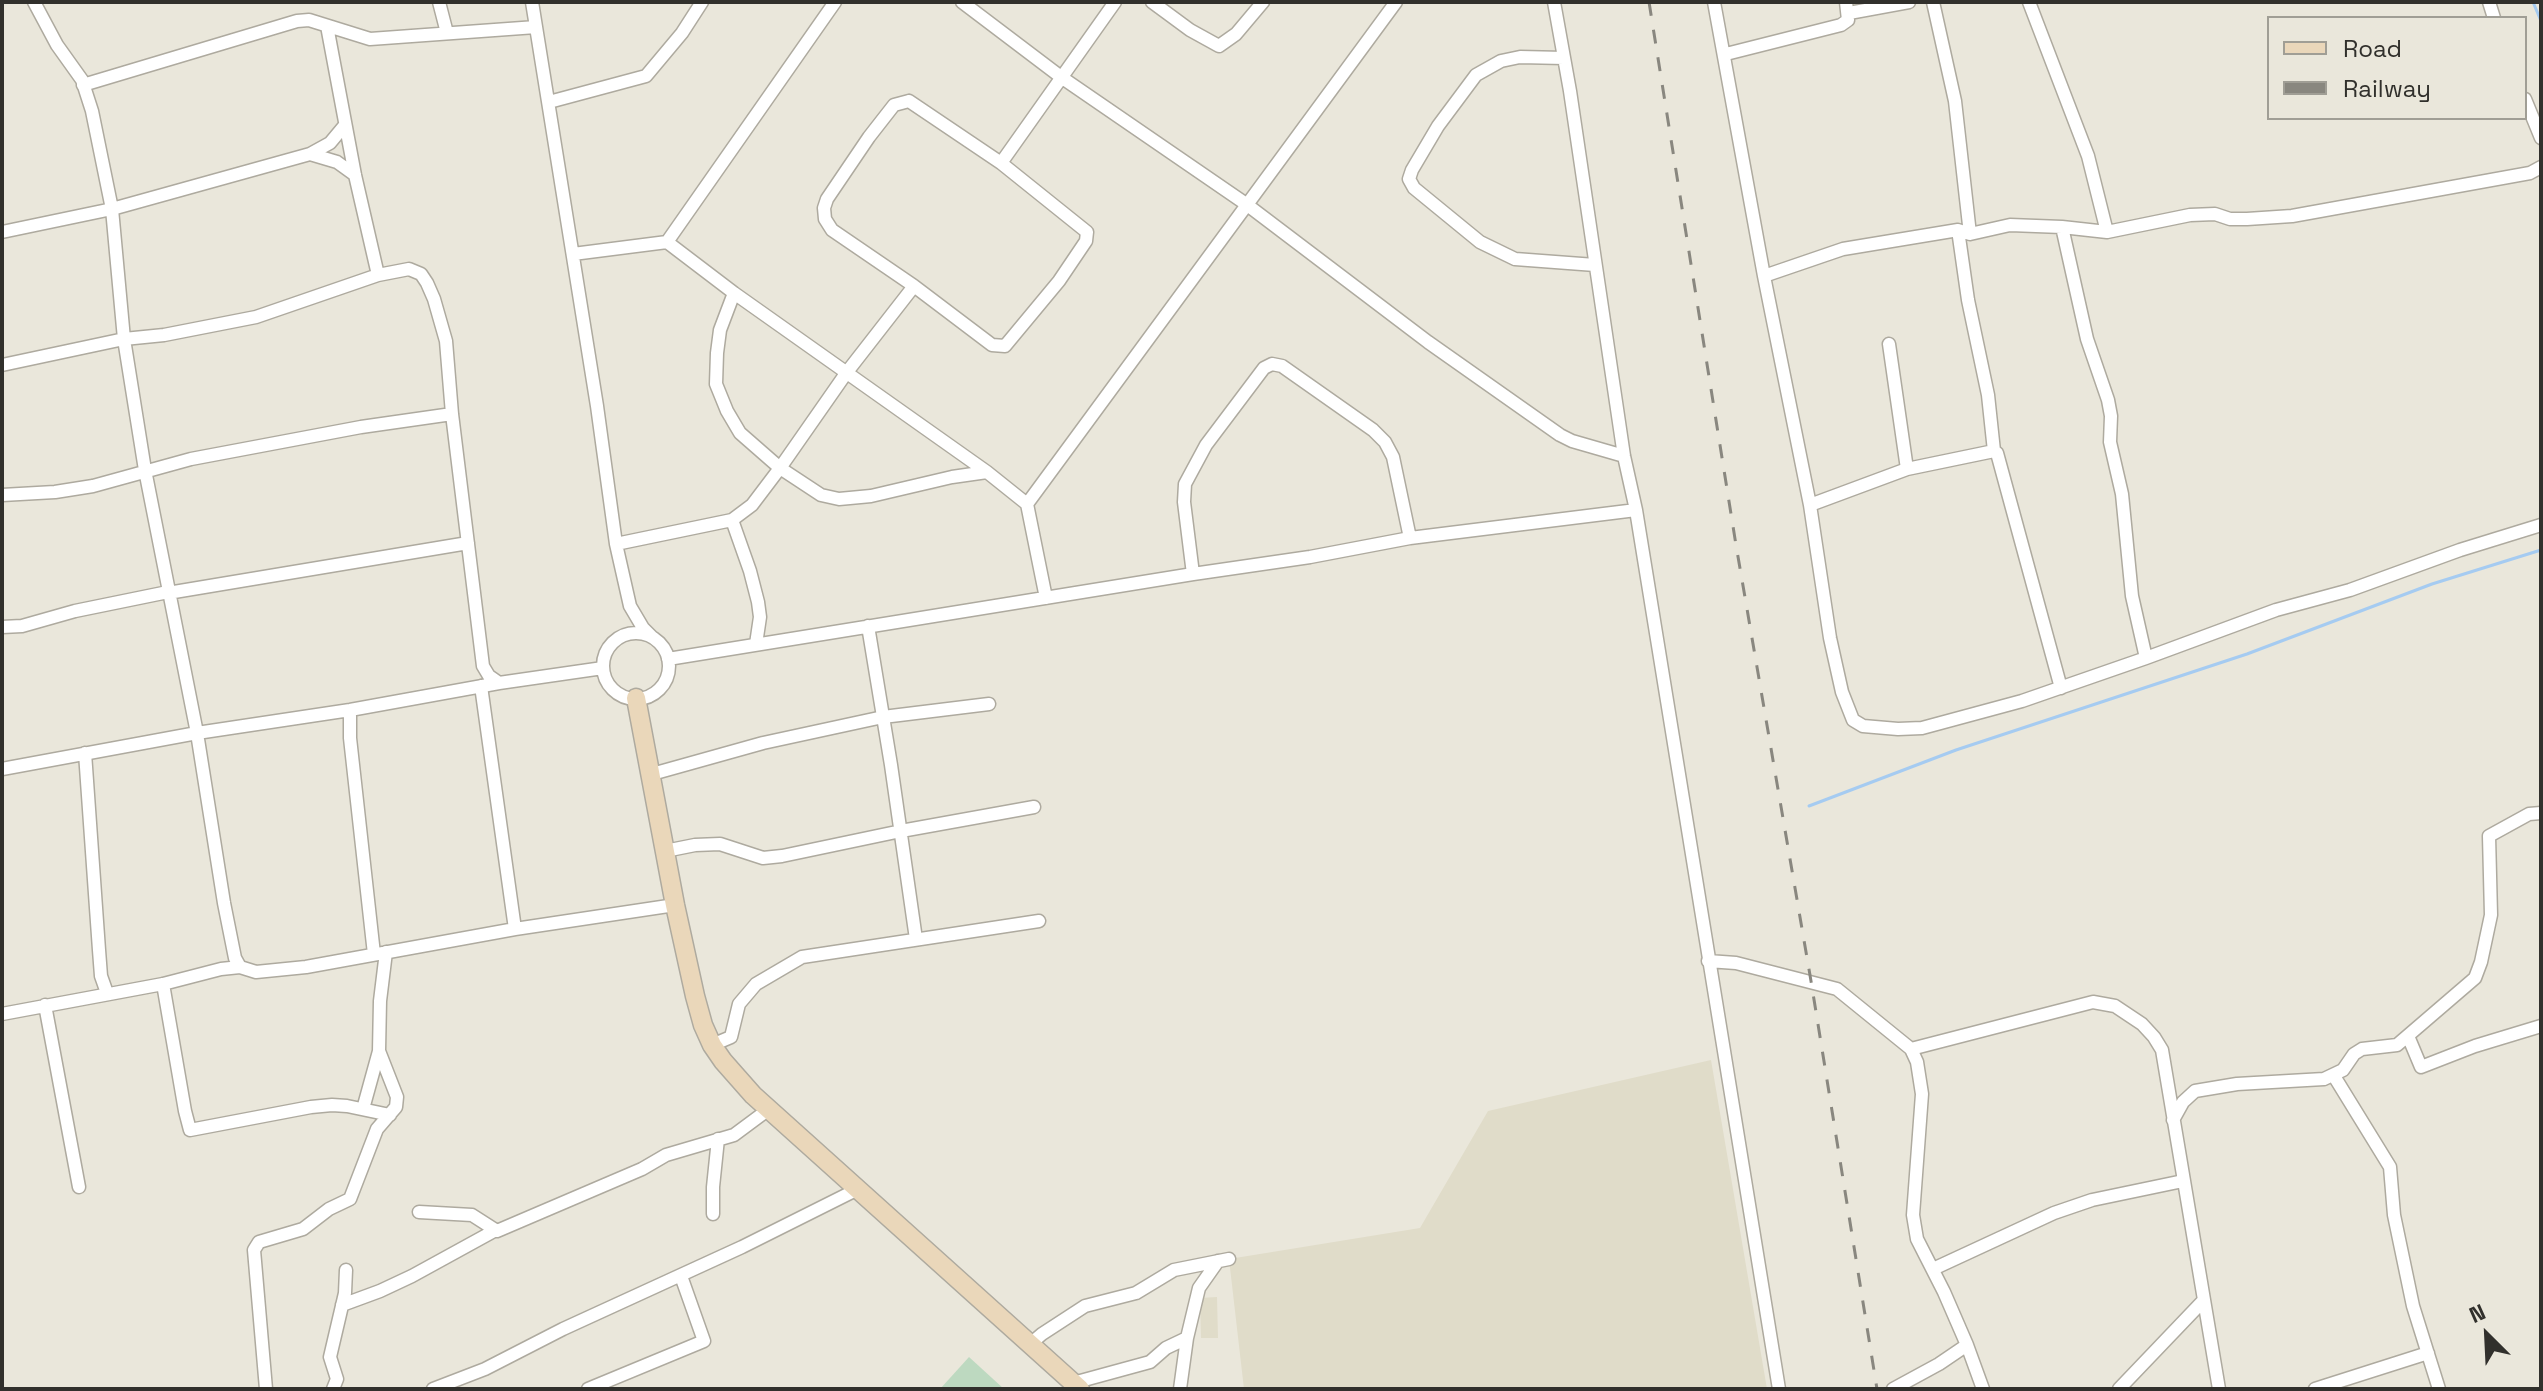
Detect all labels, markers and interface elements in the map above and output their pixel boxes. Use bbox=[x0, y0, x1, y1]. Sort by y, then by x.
legend bbox=[2267, 16, 2527, 120]
text: Road bbox=[2343, 33, 2402, 64]
text: Railway bbox=[2343, 73, 2431, 104]
north arrow bbox=[2447, 1295, 2527, 1375]
text: N bbox=[2465, 1297, 2490, 1329]

